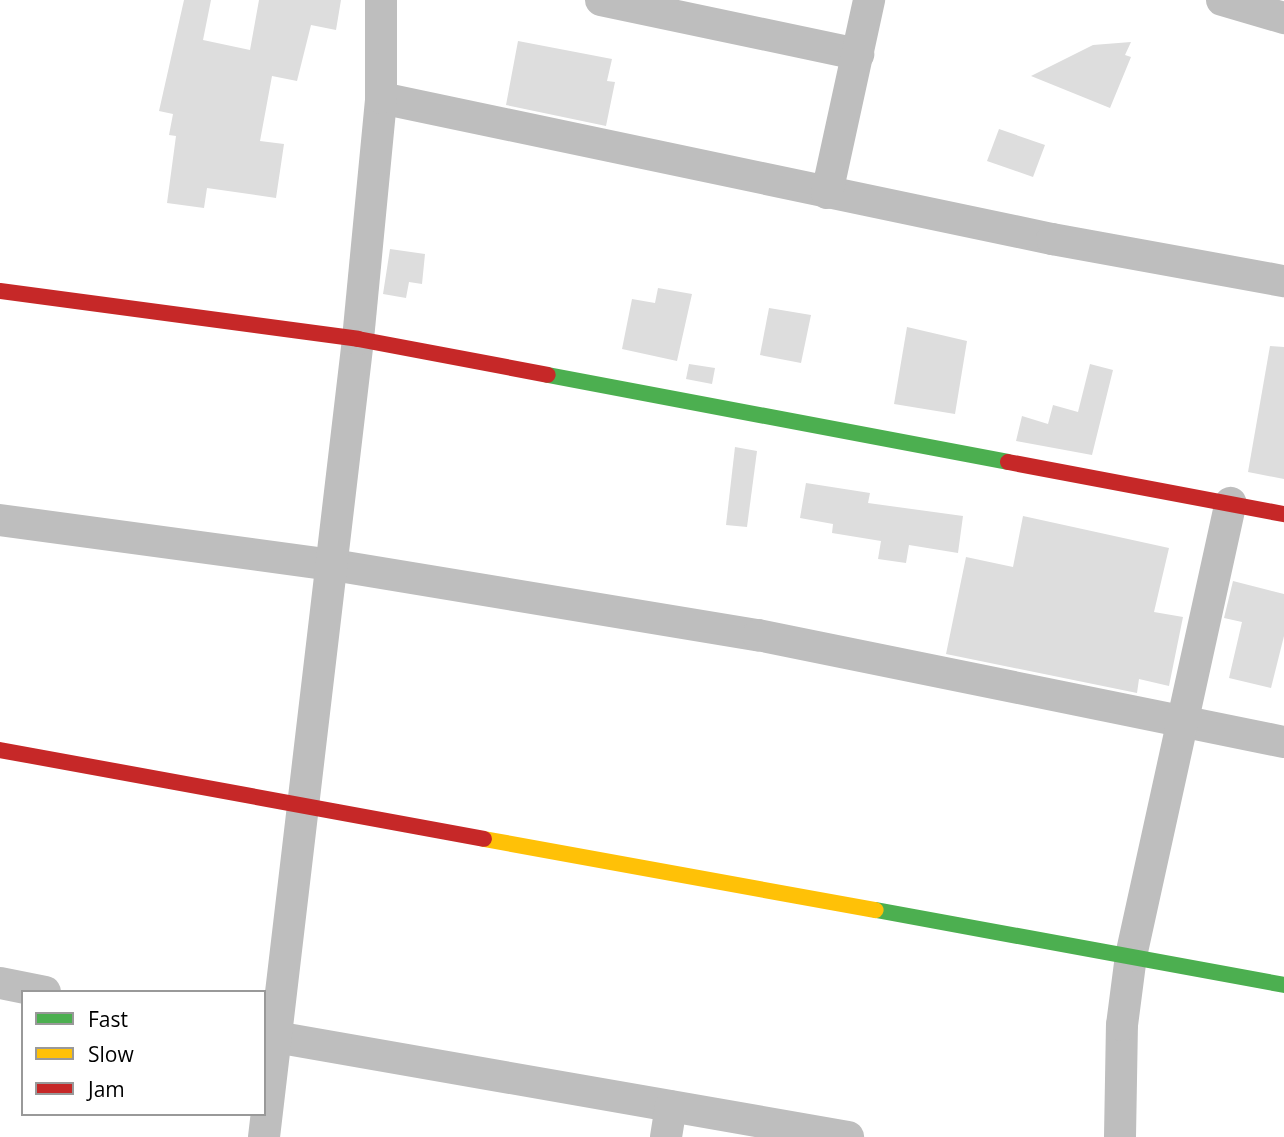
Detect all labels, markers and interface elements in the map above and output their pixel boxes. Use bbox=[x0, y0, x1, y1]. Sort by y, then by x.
legend bbox=[21, 990, 266, 1116]
text: Fast bbox=[88, 1005, 128, 1033]
text: Slow bbox=[88, 1040, 134, 1068]
text: Jam bbox=[88, 1075, 125, 1103]

